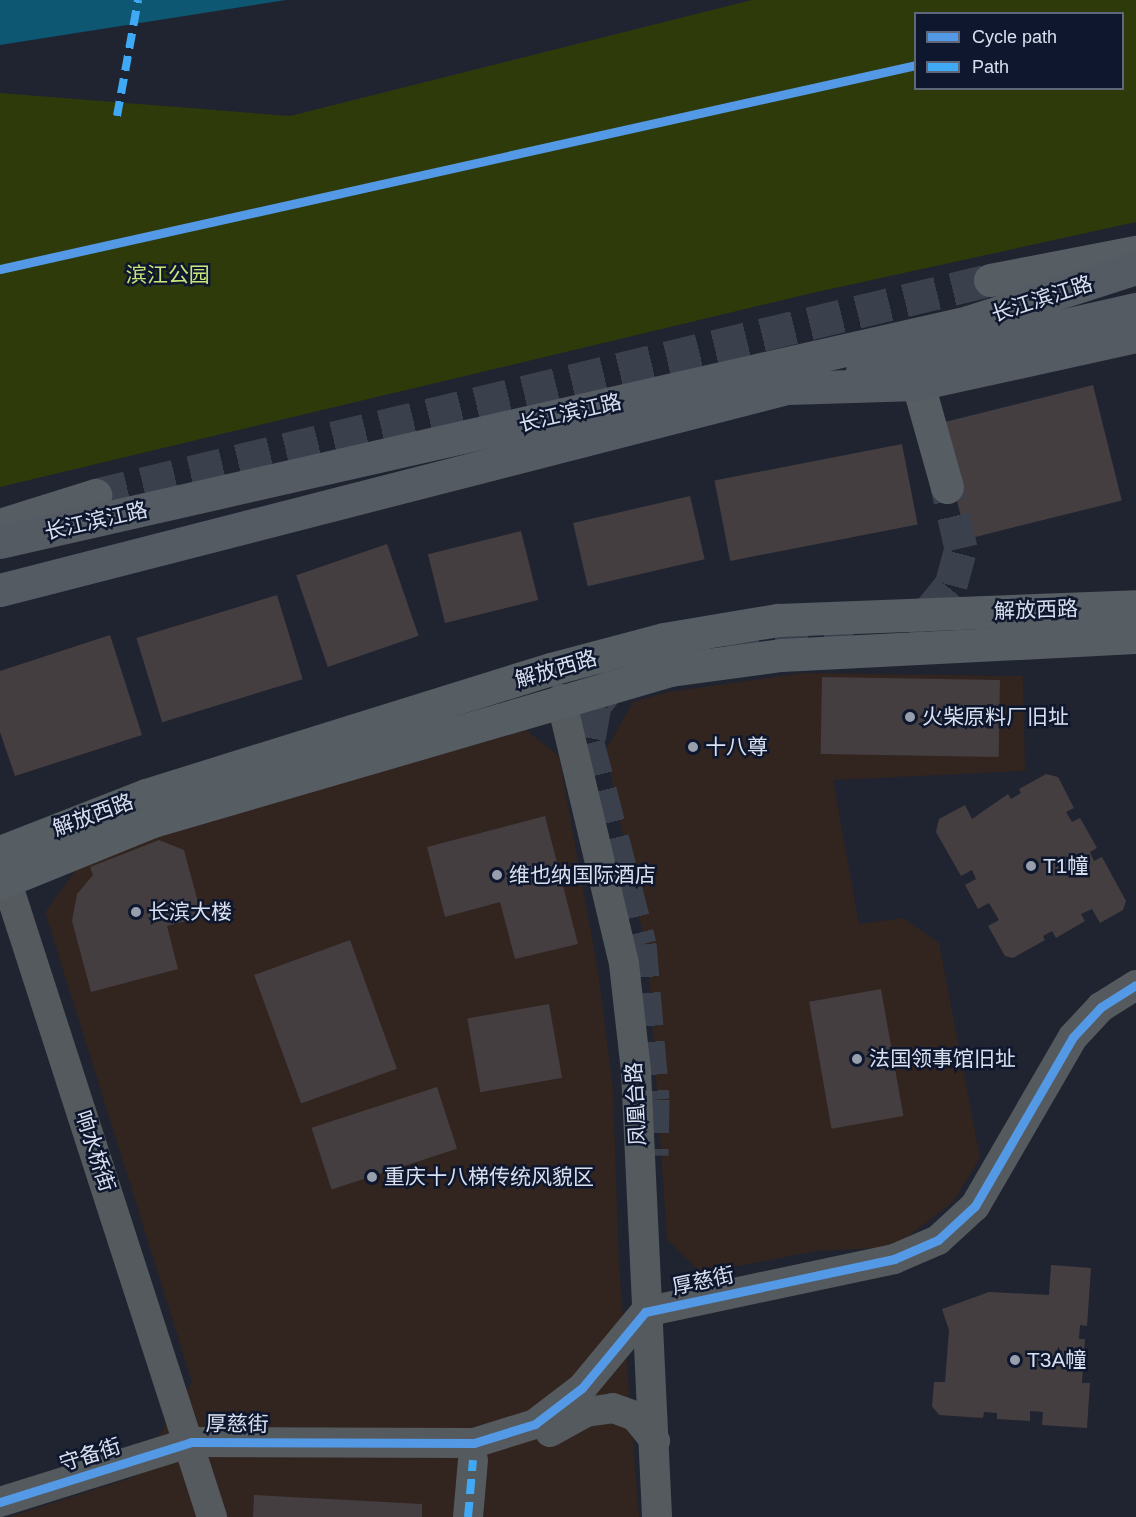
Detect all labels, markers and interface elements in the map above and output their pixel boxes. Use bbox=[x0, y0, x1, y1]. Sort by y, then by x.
legend bbox=[914, 12, 1124, 90]
text: Cycle path bbox=[972, 27, 1057, 47]
text: Path bbox=[972, 57, 1009, 77]
park label: 滨江公园 bbox=[126, 262, 210, 288]
street label: 长江滨江路 bbox=[988, 271, 1096, 327]
street label: 长江滨江路 bbox=[516, 389, 624, 437]
street label: 长江滨江路 bbox=[42, 497, 150, 545]
street label: 解放西路 bbox=[994, 596, 1078, 624]
street label: 解放西路 bbox=[512, 645, 600, 693]
place label: 火柴原料厂旧址 bbox=[922, 704, 1069, 730]
marker: 火柴原料厂旧址 bbox=[903, 710, 917, 724]
place label: 十八尊 bbox=[705, 734, 768, 760]
marker: 十八尊 bbox=[686, 740, 700, 754]
street label: 解放西路 bbox=[49, 789, 137, 841]
place label: T1幢 bbox=[1043, 853, 1089, 879]
marker: T1幢 bbox=[1024, 859, 1038, 873]
place label: 维也纳国际酒店 bbox=[509, 862, 656, 888]
marker: 维也纳国际酒店 bbox=[490, 868, 504, 882]
place label: 长滨大楼 bbox=[148, 899, 232, 925]
marker: 长滨大楼 bbox=[129, 905, 143, 919]
place label: 法国领事馆旧址 bbox=[869, 1046, 1016, 1072]
marker: 法国领事馆旧址 bbox=[850, 1052, 864, 1066]
street label: 凤凰台路 bbox=[621, 1061, 651, 1147]
street label: 响水桥街 bbox=[70, 1107, 120, 1195]
place label: 重庆十八梯传统风貌区 bbox=[384, 1164, 594, 1190]
marker: 重庆十八梯传统风貌区 bbox=[365, 1170, 379, 1184]
street label: 厚慈街 bbox=[670, 1262, 736, 1300]
place label: T3A幢 bbox=[1027, 1347, 1087, 1373]
marker: T3A幢 bbox=[1008, 1353, 1022, 1367]
street label: 厚慈街 bbox=[205, 1411, 269, 1437]
street label: 守备街 bbox=[56, 1433, 124, 1477]

